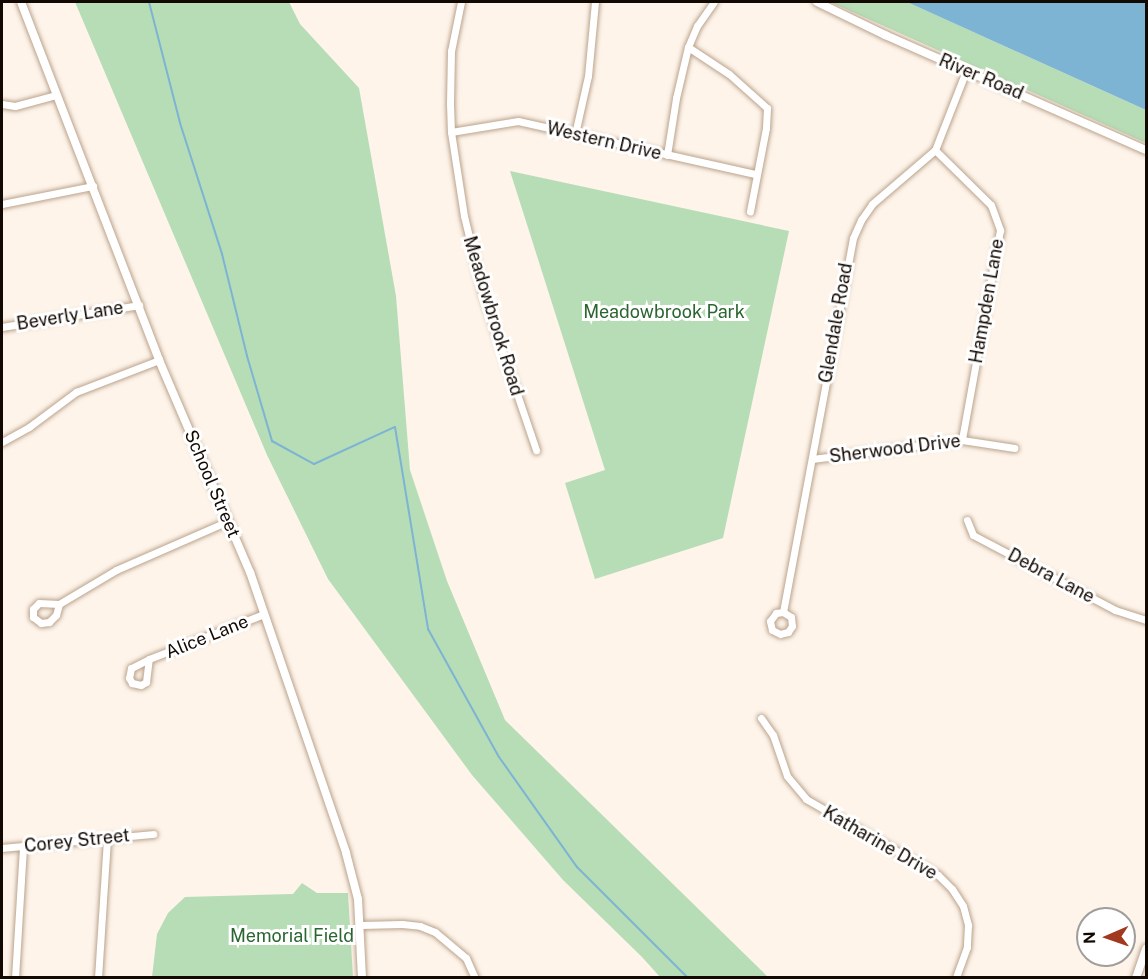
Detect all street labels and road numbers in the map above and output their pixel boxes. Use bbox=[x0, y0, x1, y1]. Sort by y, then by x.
street label: River Road bbox=[936, 50, 1026, 104]
street label: Western Drive bbox=[544, 117, 664, 165]
street label: Meadowbrook Road bbox=[458, 234, 528, 398]
street label: Hampden Lane bbox=[965, 237, 1009, 365]
street label: Glendale Road bbox=[815, 261, 857, 385]
street label: Beverly Lane bbox=[15, 297, 125, 335]
street label: School Street bbox=[180, 427, 244, 541]
street label: Sherwood Drive bbox=[828, 430, 962, 468]
street label: Debra Lane bbox=[1004, 544, 1098, 608]
street label: Alice Lane bbox=[162, 611, 252, 663]
street label: Katharine Drive bbox=[819, 801, 941, 885]
street label: Corey Street bbox=[23, 825, 131, 857]

